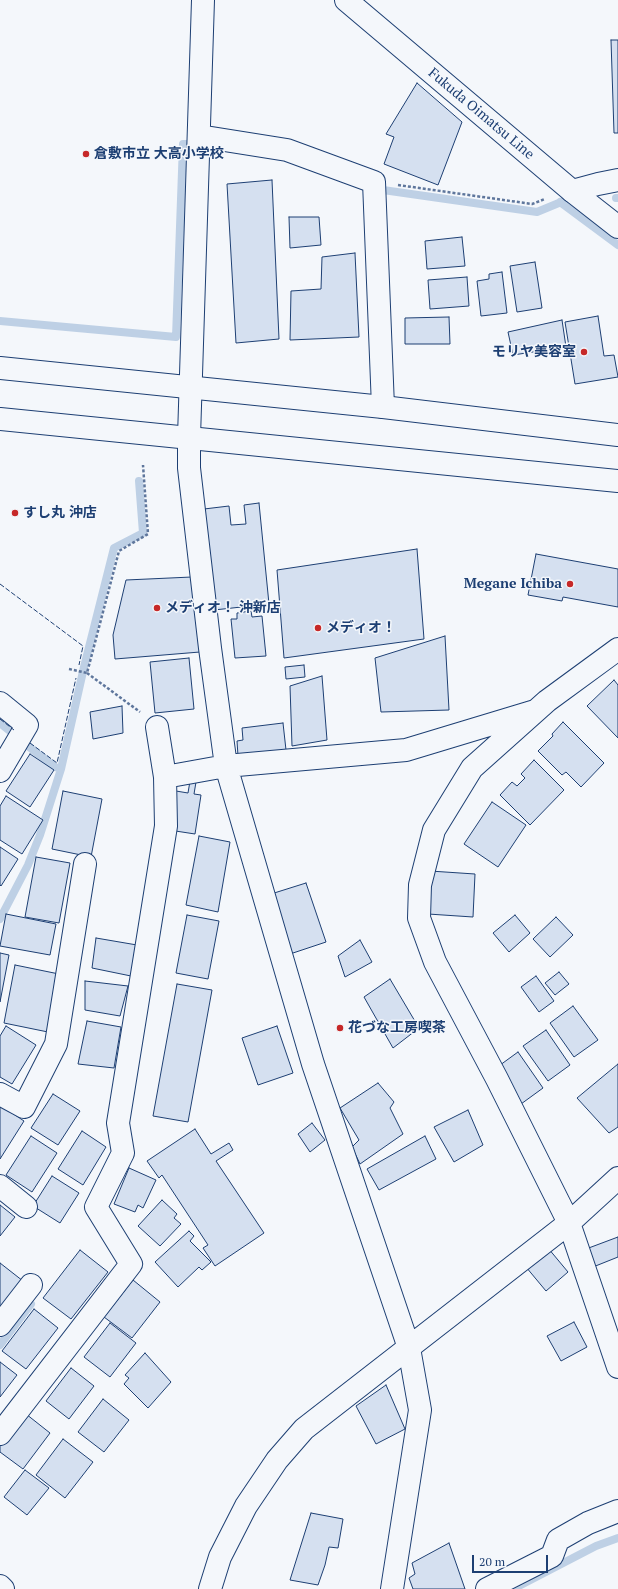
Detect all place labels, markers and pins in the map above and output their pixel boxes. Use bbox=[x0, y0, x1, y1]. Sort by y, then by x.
place label: 倉敷市立 大高小学校 bbox=[94, 146, 224, 162]
marker: 倉敷市立 大高小学校 bbox=[81, 149, 91, 159]
place label: モリヤ美容室 bbox=[492, 344, 576, 360]
marker: モリヤ美容室 bbox=[579, 347, 589, 357]
place label: すし丸 沖店 bbox=[23, 505, 97, 521]
marker: すし丸 沖店 bbox=[10, 508, 20, 518]
place label: Megane Ichiba bbox=[464, 576, 562, 592]
marker: Megane Ichiba bbox=[565, 579, 575, 589]
place label: メディオ！ 沖新店 bbox=[165, 600, 281, 616]
marker: メディオ！ 沖新店 bbox=[152, 603, 162, 613]
place label: メディオ！ bbox=[326, 620, 396, 636]
marker: メディオ！ bbox=[313, 623, 323, 633]
place label: 花づな工房喫茶 bbox=[348, 1020, 446, 1036]
marker: 花づな工房喫茶 bbox=[335, 1023, 345, 1033]

